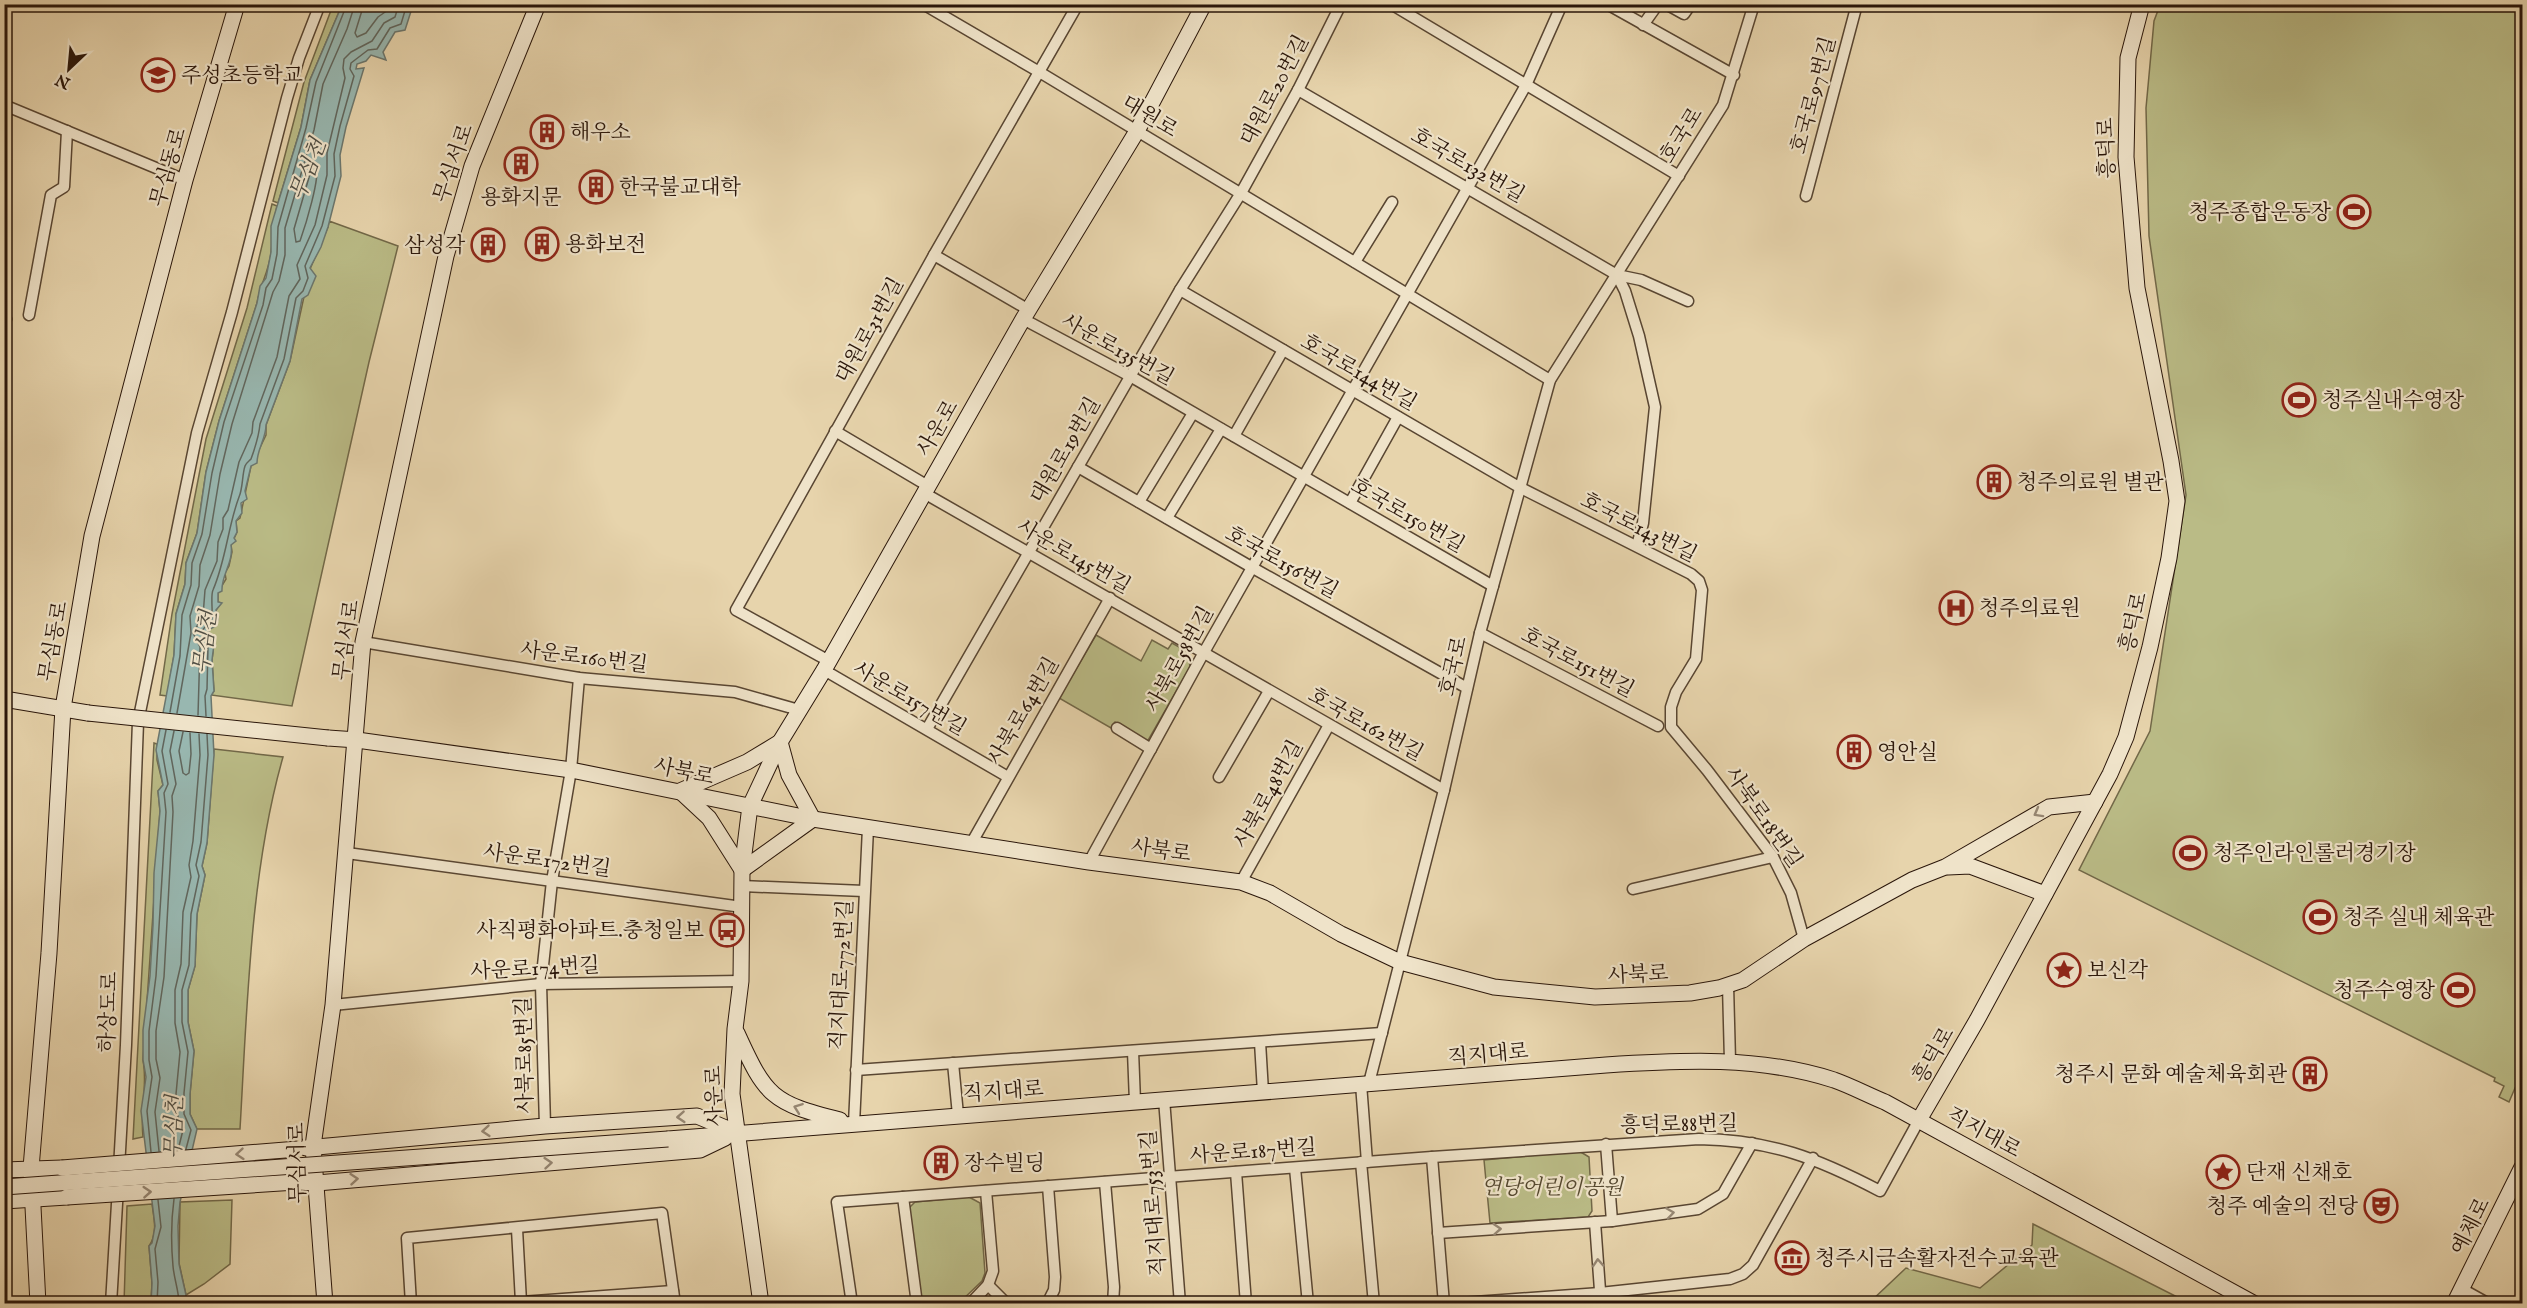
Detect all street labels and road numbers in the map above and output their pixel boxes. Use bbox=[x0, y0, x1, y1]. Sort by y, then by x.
street label: 대원로20번길 bbox=[1235, 31, 1316, 151]
street label: 호국로97번길 bbox=[1786, 34, 1843, 157]
street label: 대원로 bbox=[1116, 90, 1182, 145]
street label: 호국로 bbox=[1655, 103, 1710, 169]
street label: 흥덕로 bbox=[2093, 117, 2122, 179]
street label: 무심서로 bbox=[428, 121, 480, 206]
street label: 호국로132번길 bbox=[1406, 123, 1529, 210]
street label: 무심동로 bbox=[145, 125, 194, 210]
street label: 대원로31번길 bbox=[830, 273, 911, 388]
street label: 사운로135번길 bbox=[1056, 308, 1178, 392]
street label: 호국로144번길 bbox=[1295, 329, 1421, 417]
street label: 대원로19번길 bbox=[1025, 393, 1108, 509]
street label: 사운로 bbox=[911, 396, 965, 462]
street label: 호국로150번길 bbox=[1345, 473, 1469, 560]
street label: 호국로143번길 bbox=[1575, 487, 1701, 569]
street label: 사운로145번길 bbox=[1011, 514, 1135, 601]
street label: 호국로156번길 bbox=[1220, 521, 1343, 606]
street label: 흥덕로 bbox=[2114, 590, 2154, 655]
street label: 무심서로 bbox=[328, 598, 367, 682]
street label: 무심동로 bbox=[34, 599, 75, 684]
street label: 사북로58번길 bbox=[1140, 602, 1221, 718]
street label: 호국로151번길 bbox=[1516, 622, 1639, 705]
street label: 호국로 bbox=[1434, 634, 1474, 699]
street label: 사운로160번길 bbox=[518, 637, 649, 680]
street label: 사북로64번길 bbox=[982, 653, 1066, 771]
street label: 사운로157번길 bbox=[848, 656, 971, 743]
street label: 호국로162번길 bbox=[1303, 682, 1428, 768]
street label: 사북로48번길 bbox=[1228, 736, 1310, 854]
street label: 사북로 bbox=[651, 753, 716, 792]
street label: 사북로18번길 bbox=[1718, 762, 1808, 874]
street label: 사북로 bbox=[1129, 834, 1193, 869]
street label: 사운로172번길 bbox=[481, 839, 613, 884]
street label: 직지대로772번길 bbox=[825, 899, 860, 1051]
street label: 사운로174번길 bbox=[470, 953, 600, 986]
street label: 사북로 bbox=[1607, 960, 1669, 991]
street label: 하상도로 bbox=[95, 971, 124, 1053]
street label: 사북로85번길 bbox=[511, 996, 540, 1114]
street label: 흥덕로 bbox=[1907, 1023, 1961, 1089]
street label: 직지대로 bbox=[1447, 1039, 1530, 1072]
street label: 사운로 bbox=[701, 1065, 730, 1127]
street label: 직지대로 bbox=[962, 1076, 1045, 1109]
street label: 직지대로 bbox=[1941, 1102, 2025, 1165]
street label: 흥덕로88번길 bbox=[1620, 1111, 1738, 1140]
street label: 무심서로 bbox=[284, 1122, 313, 1204]
street label: 직지대로753번길 bbox=[1136, 1129, 1173, 1277]
street label: 사운로187번길 bbox=[1189, 1135, 1318, 1170]
street label: 예체로 bbox=[2445, 1193, 2497, 1260]

